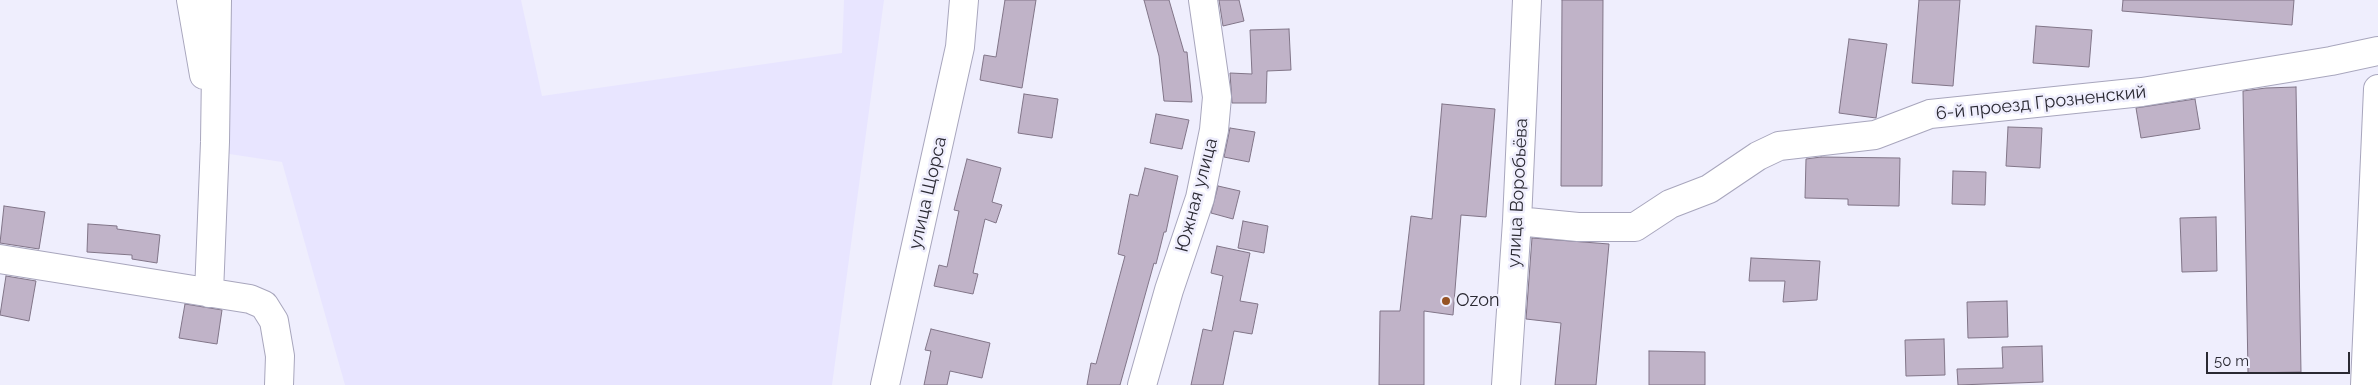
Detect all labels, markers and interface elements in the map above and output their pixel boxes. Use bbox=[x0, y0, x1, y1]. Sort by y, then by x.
street label: 6-й проезд Грозненский bbox=[1935, 81, 2147, 125]
street label: улица Воробьёва bbox=[1503, 118, 1533, 268]
street label: улица Щорса bbox=[905, 135, 951, 251]
street label: Южная улица bbox=[1171, 136, 1223, 254]
place label: Ozon bbox=[1456, 290, 1499, 312]
marker: Ozon bbox=[1440, 295, 1452, 307]
scale bar bbox=[2208, 342, 2352, 374]
text: 50 m bbox=[2214, 352, 2249, 370]

